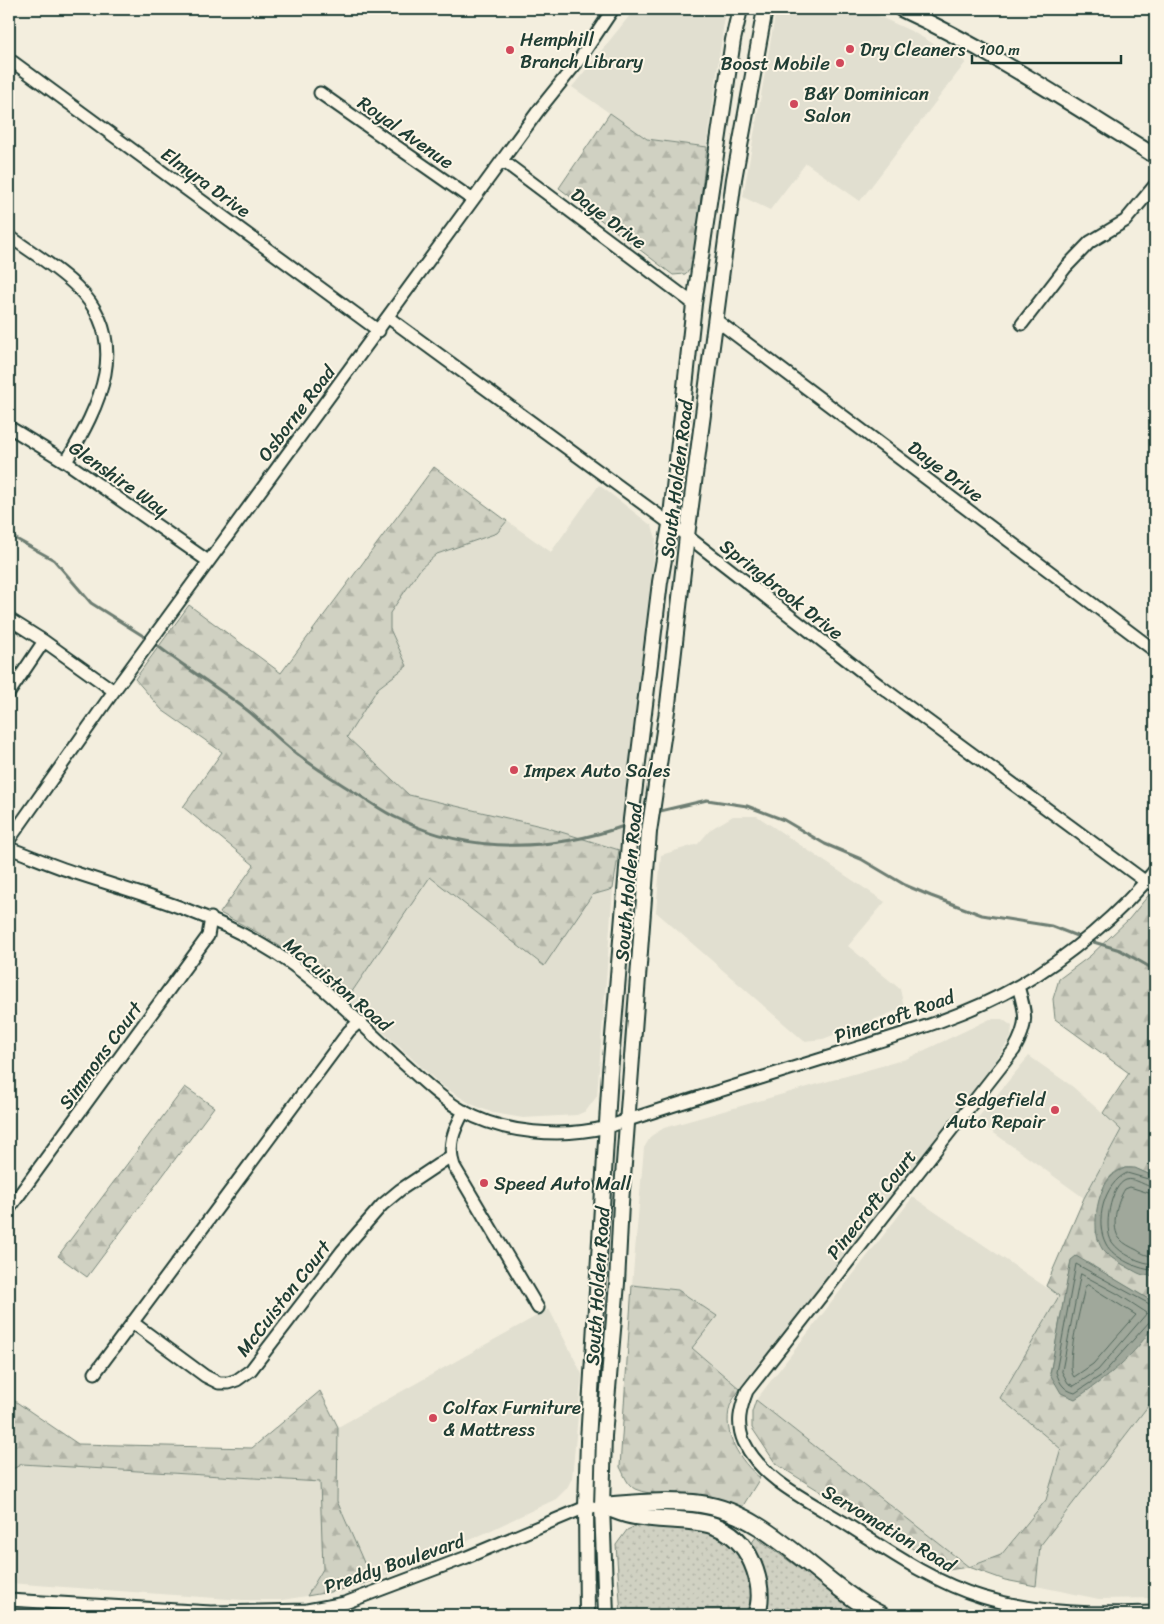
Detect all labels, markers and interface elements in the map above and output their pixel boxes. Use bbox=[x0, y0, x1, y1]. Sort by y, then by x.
place label: Hemphill Branch Library bbox=[520, 23, 643, 78]
scale bar bbox=[972, 32, 1120, 64]
place label: Dry Cleaners bbox=[860, 33, 966, 66]
text: 100 m bbox=[979, 37, 1020, 63]
marker: Dry Cleaners bbox=[844, 43, 856, 55]
marker: Hemphill Branch Library bbox=[504, 44, 516, 56]
place label: Boost Mobile bbox=[721, 47, 830, 80]
marker: Boost Mobile bbox=[834, 57, 846, 69]
place label: B&Y Dominican Salon bbox=[804, 77, 929, 132]
street label: Royal Avenue bbox=[351, 87, 461, 178]
marker: B&Y Dominican Salon bbox=[788, 98, 800, 110]
street label: Elmyra Drive bbox=[154, 138, 258, 227]
street label: Daye Drive bbox=[563, 179, 654, 258]
street label: Osborne Road bbox=[249, 357, 344, 469]
street label: South Holden Road bbox=[650, 396, 703, 560]
street label: Glenshire Way bbox=[62, 432, 176, 525]
street label: Daye Drive bbox=[900, 432, 991, 511]
street label: Springbrook Drive bbox=[712, 530, 851, 649]
place label: Impex Auto Sales bbox=[523, 754, 670, 787]
marker: Impex Auto Sales bbox=[508, 764, 520, 776]
street label: South Holden Road bbox=[605, 799, 652, 963]
street label: McCuiston Road bbox=[276, 929, 400, 1041]
street label: Pinecroft Road bbox=[830, 980, 961, 1052]
street label: Simmons Court bbox=[50, 993, 152, 1116]
place label: Sedgefield Auto Repair bbox=[945, 1083, 1047, 1138]
marker: Sedgefield Auto Repair bbox=[1049, 1104, 1061, 1116]
street label: Pinecroft Court bbox=[818, 1142, 925, 1267]
place label: Speed Auto Mall bbox=[494, 1167, 632, 1200]
marker: Speed Auto Mall bbox=[478, 1177, 490, 1189]
street label: South Holden Road bbox=[575, 1204, 620, 1366]
street label: McCuiston Court bbox=[227, 1232, 340, 1364]
place label: Colfax Furniture & Mattress bbox=[443, 1391, 581, 1446]
marker: Colfax Furniture & Mattress bbox=[427, 1412, 439, 1424]
street label: Servomation Road bbox=[816, 1475, 964, 1582]
street label: Preddy Boulevard bbox=[319, 1524, 470, 1603]

